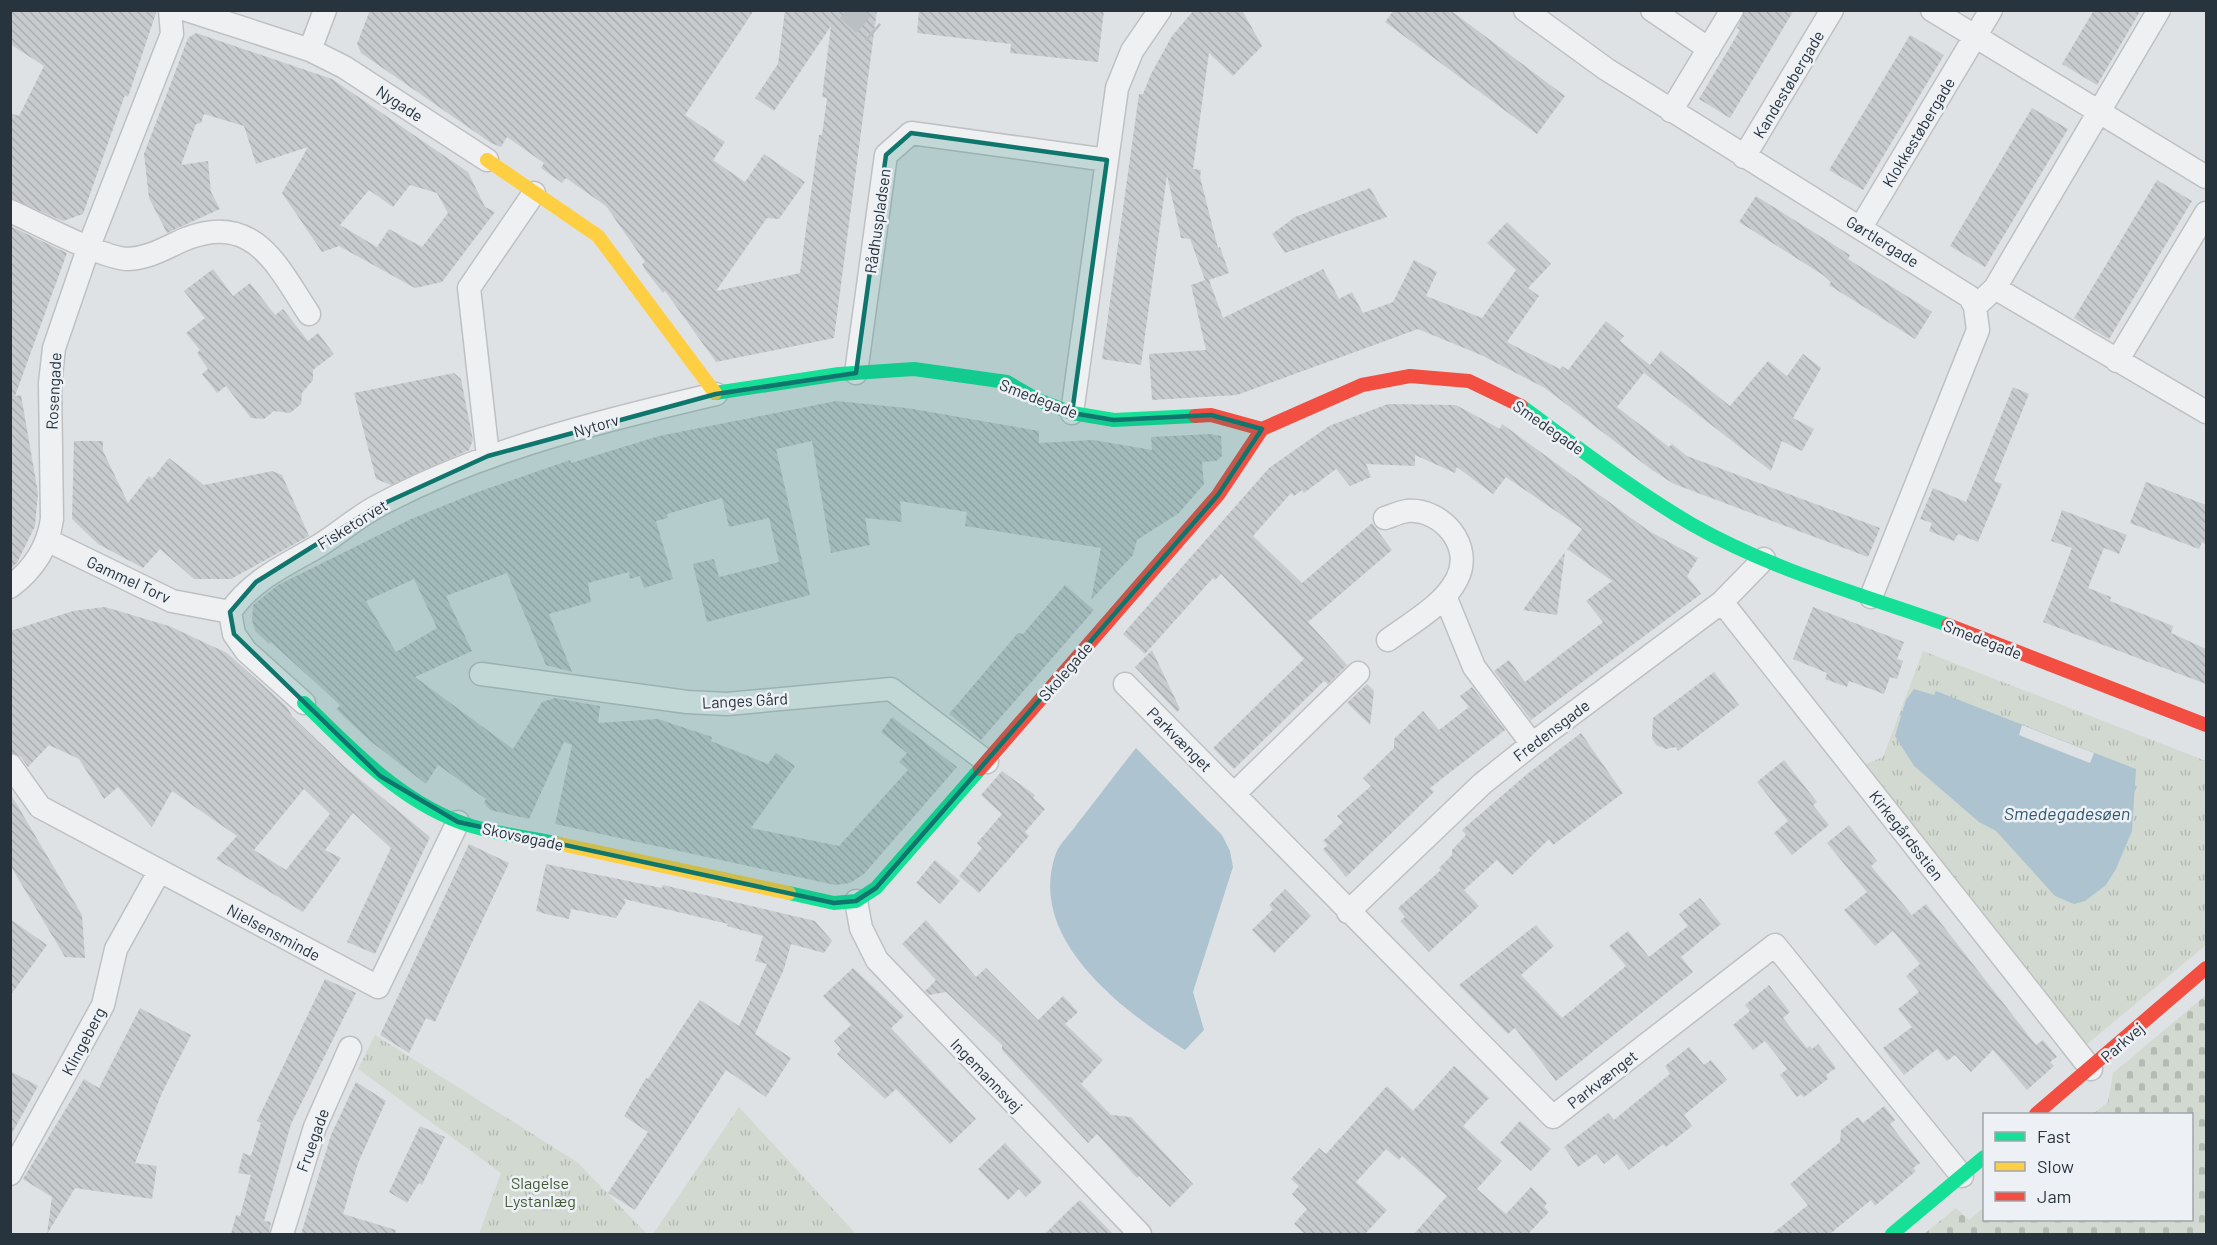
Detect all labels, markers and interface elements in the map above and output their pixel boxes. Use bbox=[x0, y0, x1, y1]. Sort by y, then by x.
street label: Kandestøbergade bbox=[1748, 27, 1828, 141]
street label: Klokkestøbergade bbox=[1878, 74, 1958, 190]
street label: Nygade bbox=[373, 81, 427, 125]
street label: Rådhuspladsen bbox=[860, 167, 894, 275]
street label: Gørtlergade bbox=[1843, 211, 1923, 271]
street label: Rosengade bbox=[41, 352, 65, 430]
street label: Smedegade bbox=[997, 374, 1081, 422]
street label: Smedegade bbox=[1510, 396, 1588, 458]
street label: Nytorv bbox=[571, 409, 621, 441]
street label: Fisketorvet bbox=[313, 495, 391, 553]
street label: Gammel Torv bbox=[84, 551, 174, 607]
street label: Smedegade bbox=[1941, 615, 2025, 663]
street label: Skolegade bbox=[1034, 638, 1096, 704]
street label: Langes Gård bbox=[702, 688, 788, 712]
street label: Fredensgade bbox=[1509, 695, 1593, 765]
street label: Parkvænget bbox=[1144, 703, 1216, 775]
street label: Kirkegårdsstien bbox=[1866, 786, 1948, 884]
water label: Smedegadesøen bbox=[2004, 802, 2130, 824]
street label: Skovsøgade bbox=[481, 818, 565, 854]
street label: Nielsensminde bbox=[224, 899, 324, 965]
street label: Klingeberg bbox=[57, 1004, 109, 1078]
street label: Parkvej bbox=[2096, 1018, 2148, 1066]
street label: Ingemannsvej bbox=[947, 1034, 1027, 1116]
street label: Parkvænget bbox=[1563, 1046, 1641, 1112]
street label: Fruegade bbox=[292, 1106, 332, 1174]
legend bbox=[1983, 1113, 2193, 1221]
text: Fast bbox=[2037, 1125, 2071, 1147]
text: Slow bbox=[2037, 1155, 2074, 1177]
park label: Slagelse Lystanlæg bbox=[504, 1173, 576, 1210]
text: Jam bbox=[2037, 1185, 2071, 1207]

